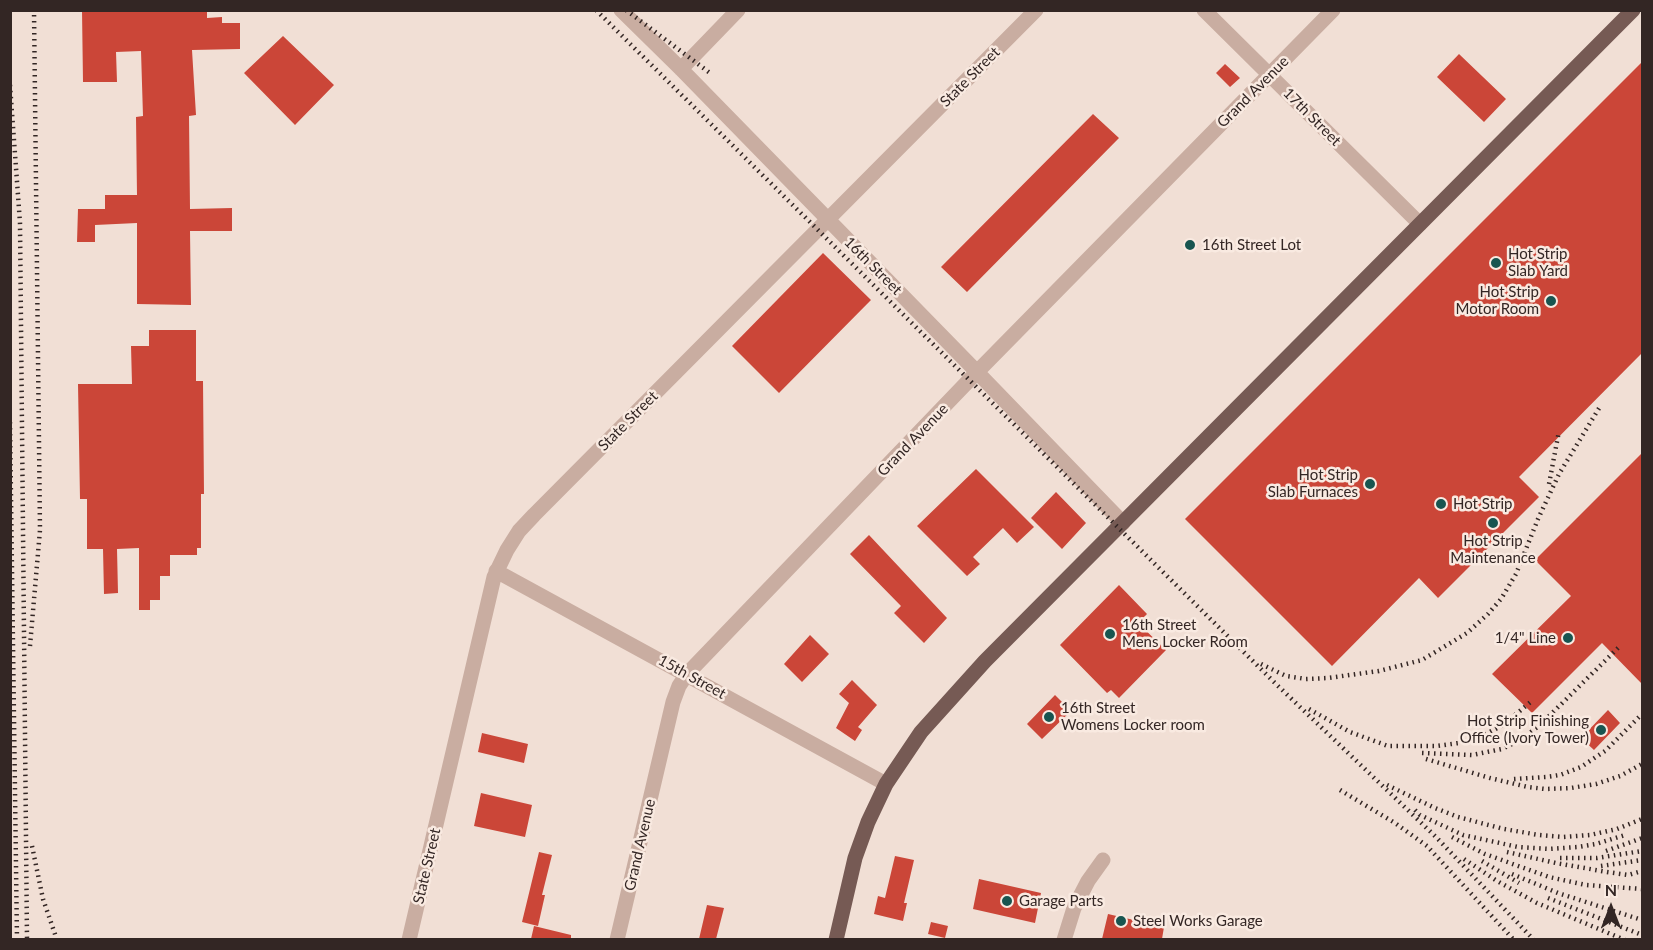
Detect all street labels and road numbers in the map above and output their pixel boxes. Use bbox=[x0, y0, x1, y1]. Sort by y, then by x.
street label: State Street bbox=[936, 43, 1004, 111]
street label: Grand Avenue bbox=[1213, 52, 1293, 132]
street label: 17th Street bbox=[1279, 84, 1345, 150]
street label: 16th Street bbox=[840, 233, 906, 299]
street label: State Street bbox=[594, 387, 662, 455]
street label: Grand Avenue bbox=[874, 400, 952, 480]
street label: 15th Street bbox=[655, 651, 729, 703]
street label: Grand Avenue bbox=[621, 797, 659, 893]
street label: State Street bbox=[410, 826, 444, 906]

